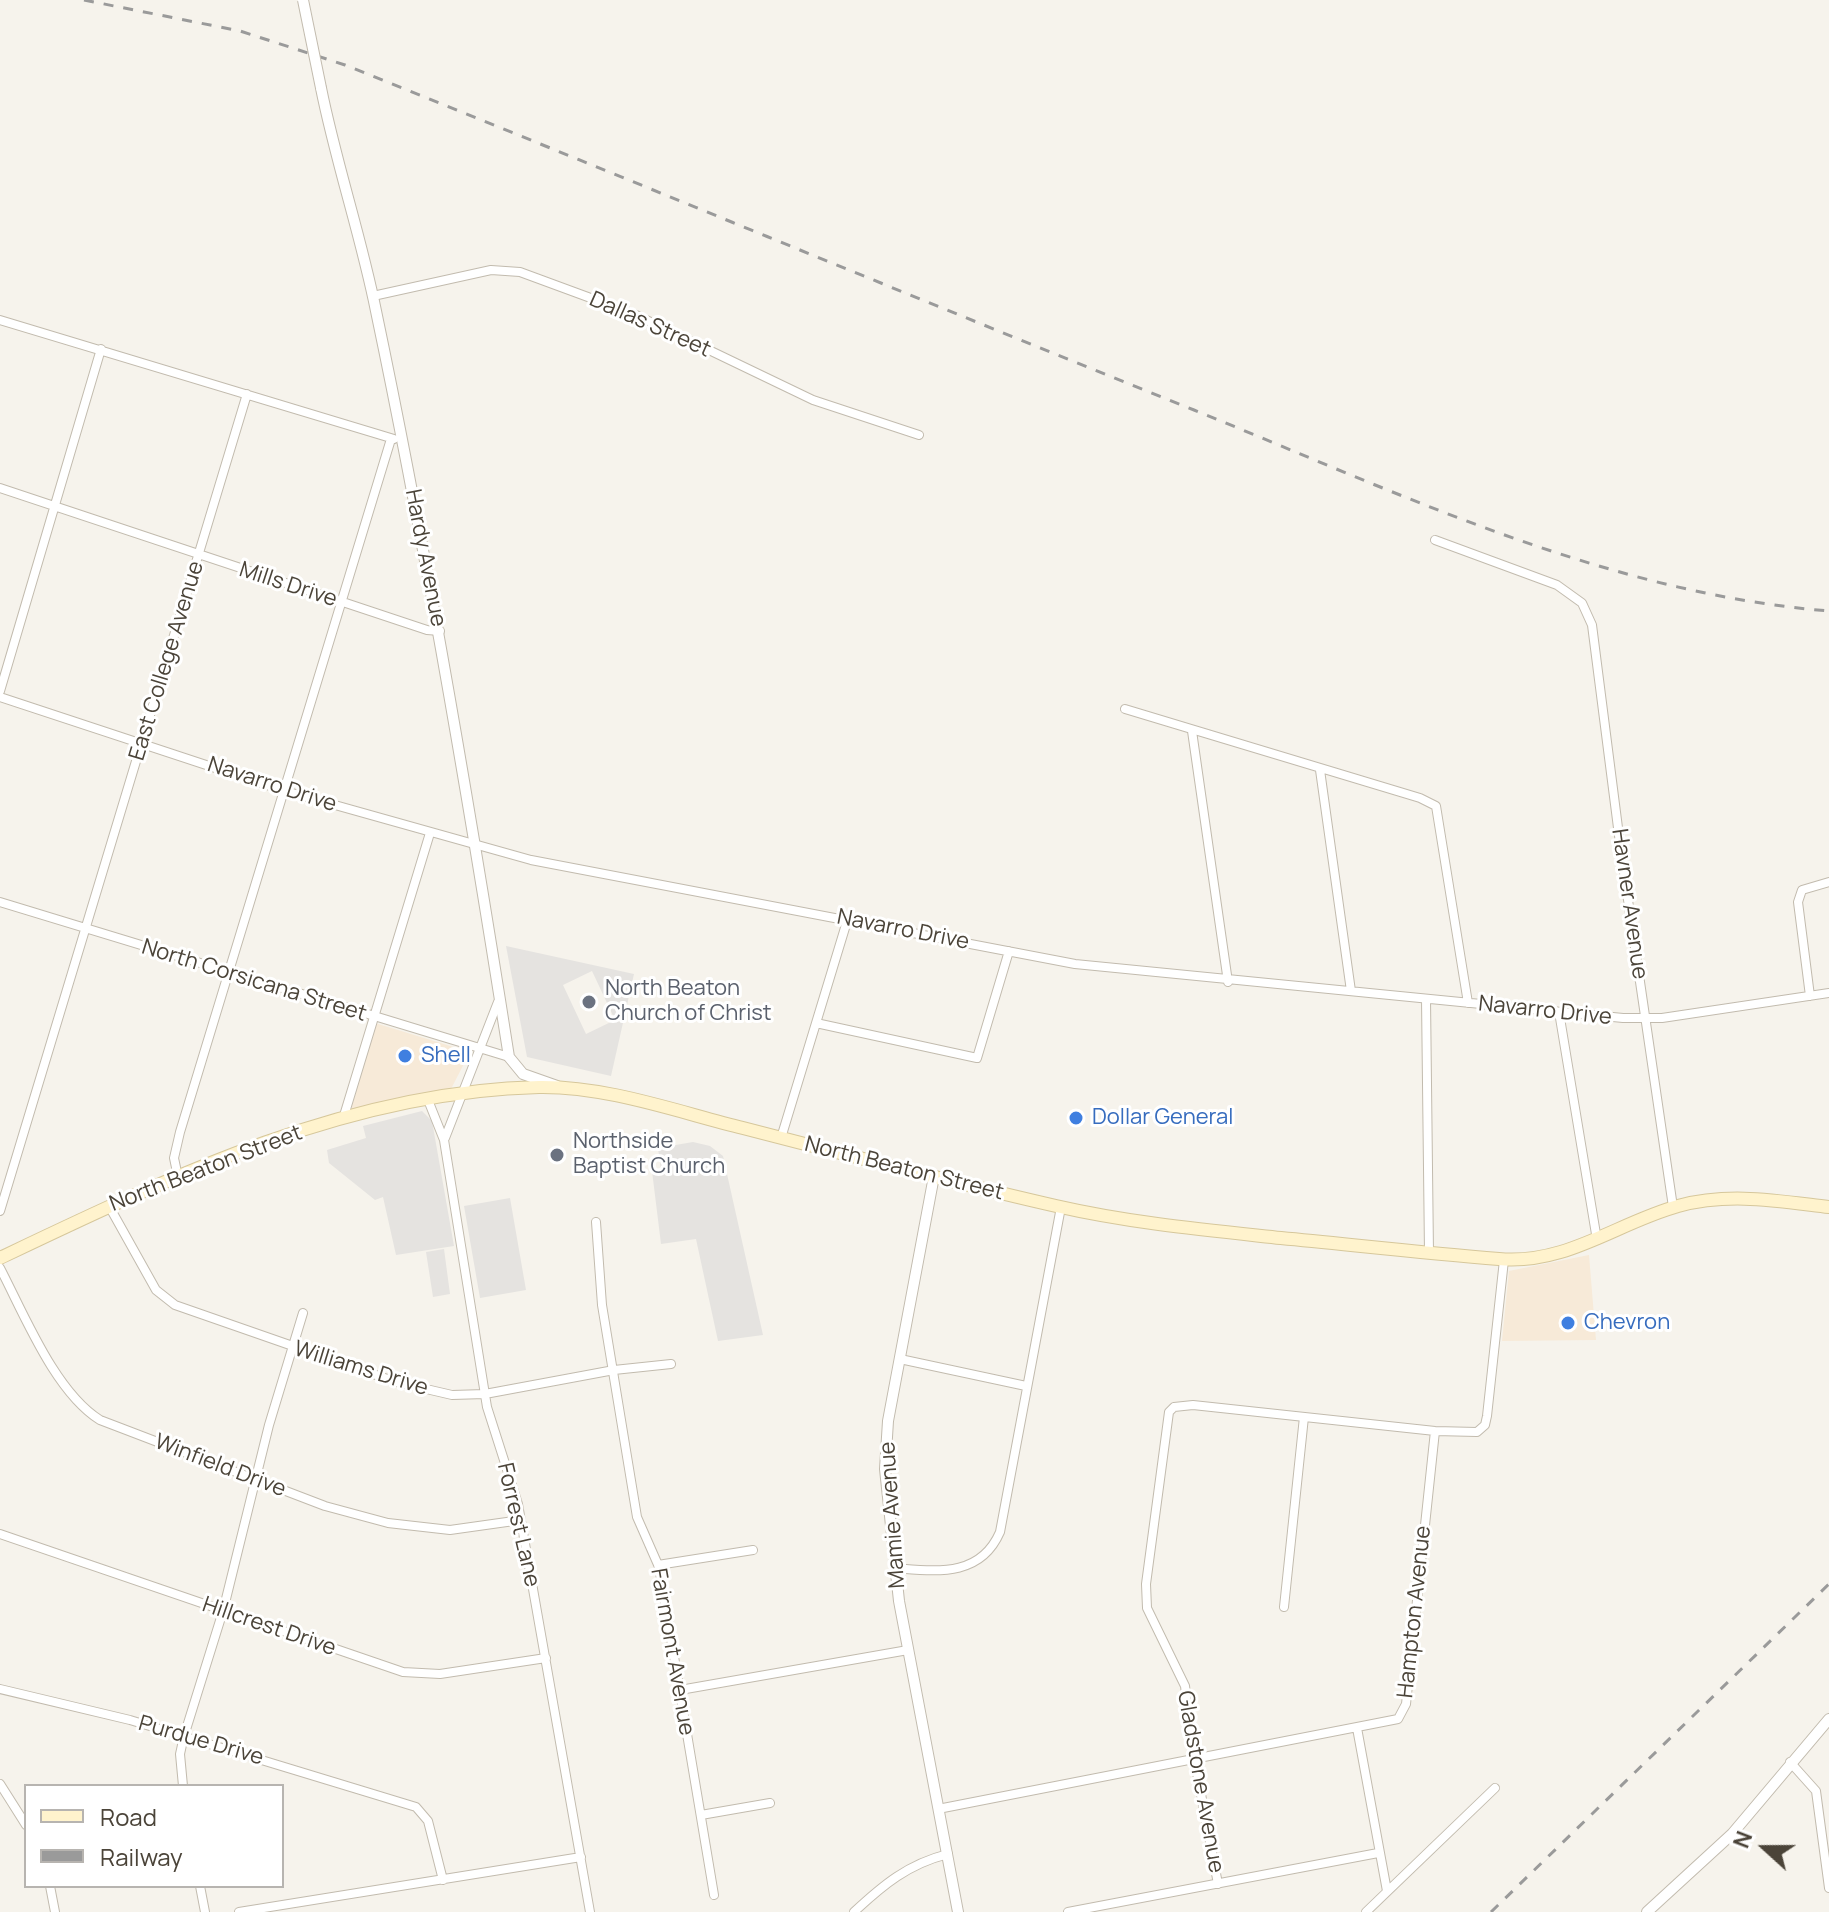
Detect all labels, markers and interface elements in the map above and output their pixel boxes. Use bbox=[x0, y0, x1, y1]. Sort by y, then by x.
street label: Dallas Street bbox=[585, 286, 715, 364]
street label: Hardy Avenue bbox=[399, 487, 451, 629]
street label: Mills Drive bbox=[236, 557, 340, 613]
street label: East College Avenue bbox=[124, 558, 210, 764]
street label: Navarro Drive bbox=[204, 752, 340, 818]
street label: Havner Avenue bbox=[1605, 827, 1653, 981]
street label: Navarro Drive bbox=[835, 904, 971, 956]
street label: North Corsicana Street bbox=[138, 934, 370, 1028]
place label: North Beaton Church of Christ bbox=[605, 976, 772, 1028]
street label: Navarro Drive bbox=[1477, 991, 1613, 1031]
marker: North Beaton Church of Christ bbox=[580, 993, 598, 1011]
place label: Shell bbox=[421, 1043, 471, 1069]
marker: Shell bbox=[396, 1047, 414, 1065]
place label: Dollar General bbox=[1092, 1105, 1233, 1131]
marker: Dollar General bbox=[1067, 1109, 1085, 1127]
street label: North Beaton Street bbox=[106, 1120, 306, 1218]
place label: Northside Baptist Church bbox=[573, 1129, 725, 1180]
street label: North Beaton Street bbox=[802, 1132, 1006, 1206]
marker: Northside Baptist Church bbox=[548, 1146, 566, 1164]
place label: Chevron bbox=[1584, 1310, 1670, 1336]
marker: Chevron bbox=[1559, 1314, 1577, 1332]
street label: Williams Drive bbox=[291, 1336, 431, 1402]
street label: Winfield Drive bbox=[151, 1429, 289, 1503]
street label: Mamie Avenue bbox=[875, 1441, 911, 1589]
street label: Forrest Lane bbox=[491, 1460, 545, 1590]
street label: Hampton Avenue bbox=[1393, 1525, 1437, 1699]
street label: Fairmont Avenue bbox=[644, 1566, 700, 1738]
street label: Hillcrest Drive bbox=[199, 1592, 339, 1662]
street label: Gladstone Avenue bbox=[1171, 1689, 1229, 1875]
street label: Purdue Drive bbox=[135, 1711, 267, 1771]
legend bbox=[24, 1784, 284, 1888]
text: Road bbox=[100, 1800, 157, 1833]
north arrow bbox=[1725, 1808, 1805, 1888]
text: N bbox=[1726, 1827, 1759, 1852]
text: Railway bbox=[100, 1840, 183, 1873]

